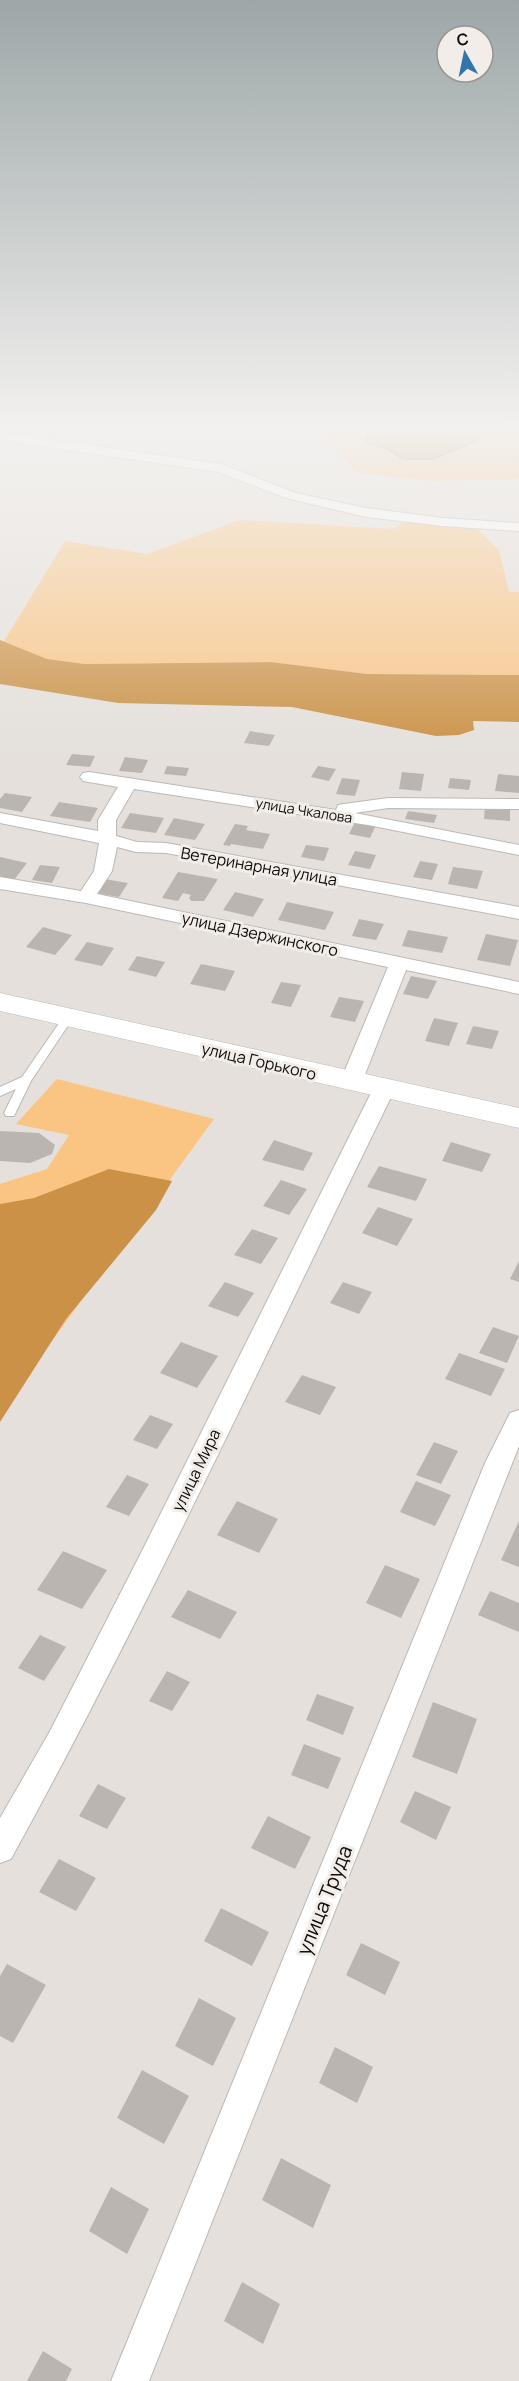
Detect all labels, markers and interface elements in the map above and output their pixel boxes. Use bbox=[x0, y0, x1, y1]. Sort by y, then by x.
north arrow bbox=[435, 24, 495, 84]
text: С bbox=[455, 27, 470, 51]
street label: улица Чкалова bbox=[254, 793, 354, 827]
street label: Ветеринарная улица bbox=[179, 841, 339, 891]
street label: улица Дзержинского bbox=[180, 907, 340, 961]
street label: улица Горького bbox=[199, 1037, 319, 1085]
street label: улица Мира bbox=[167, 1425, 225, 1515]
street label: улица Труда bbox=[290, 1841, 358, 1959]

